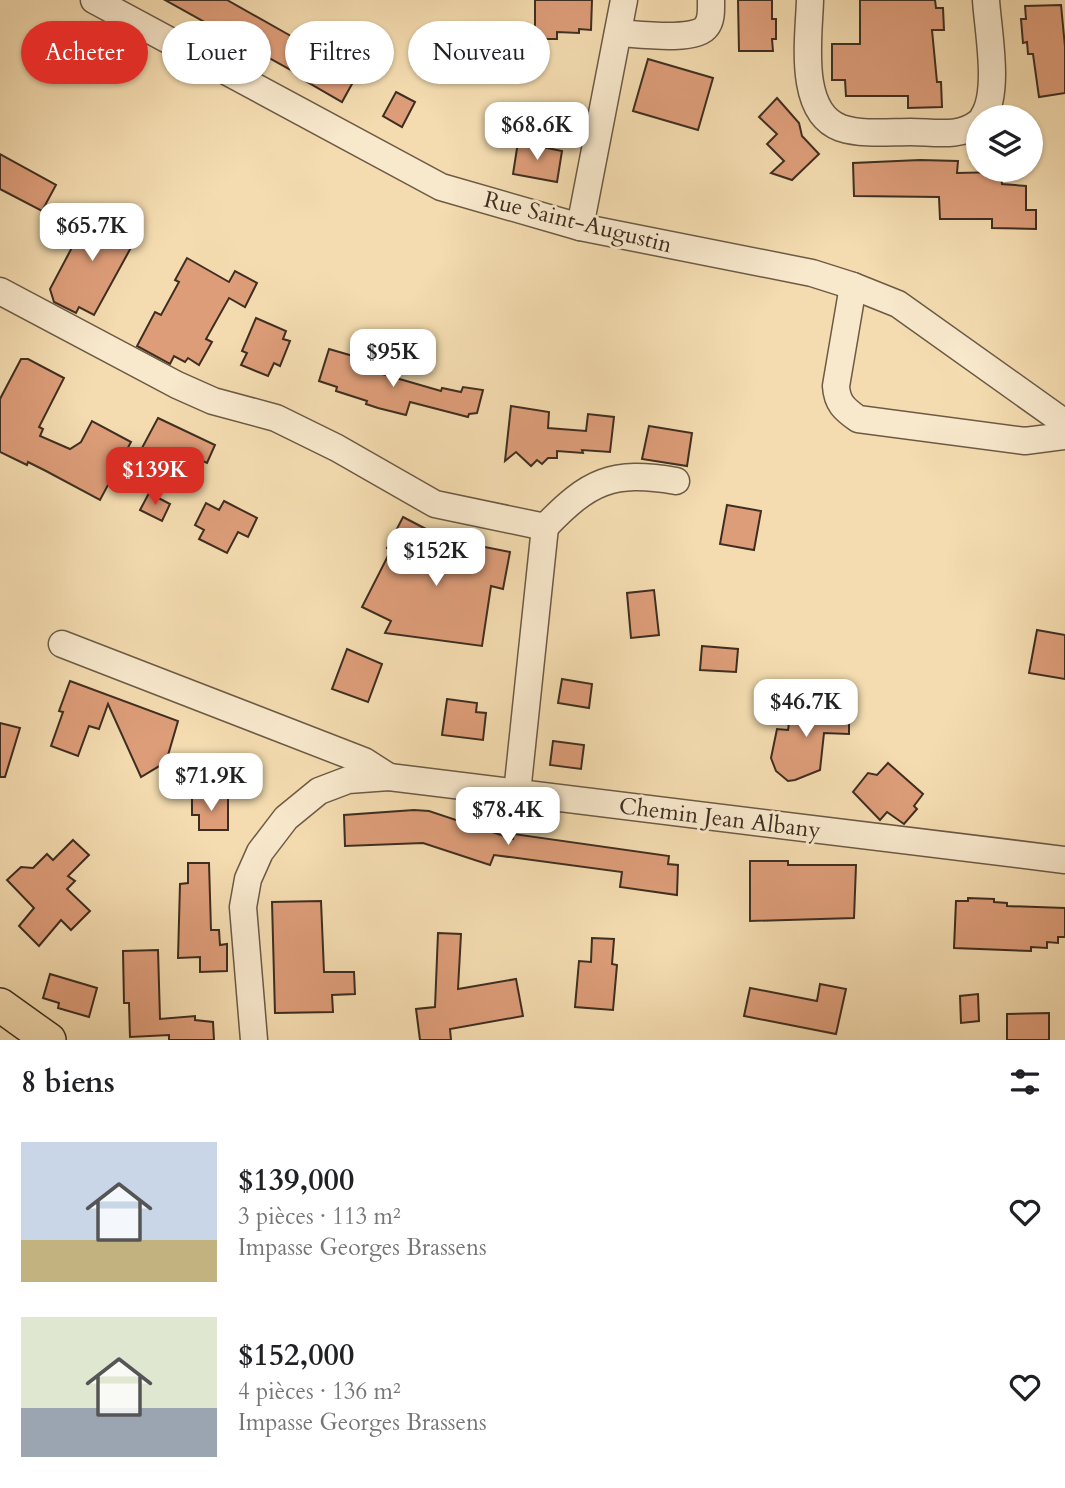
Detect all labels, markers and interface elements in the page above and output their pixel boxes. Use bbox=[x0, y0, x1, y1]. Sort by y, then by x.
chip: Acheter bbox=[21, 21, 148, 84]
chip: Louer bbox=[162, 21, 271, 84]
chip: Filtres bbox=[285, 21, 394, 84]
chip: Nouveau bbox=[408, 21, 550, 84]
pin: $68.6K bbox=[480, 102, 594, 162]
map controls bbox=[966, 105, 1043, 182]
button: layers bbox=[966, 105, 1043, 182]
text: $68.6K bbox=[501, 109, 573, 140]
street label: Rue Saint-Augustin bbox=[481, 184, 675, 260]
pin: $65.7K bbox=[35, 204, 149, 263]
text: $65.7K bbox=[56, 210, 128, 241]
pin: $95K bbox=[352, 330, 434, 389]
text: $95K bbox=[366, 336, 420, 367]
pin: $139K bbox=[106, 448, 204, 507]
text: $139K bbox=[122, 454, 188, 485]
pin: $152K bbox=[387, 528, 485, 588]
text: $152K bbox=[403, 535, 469, 566]
pin: $46.7K bbox=[749, 680, 863, 739]
text: $46.7K bbox=[770, 686, 842, 717]
pin: $71.9K bbox=[154, 754, 268, 813]
text: $71.9K bbox=[175, 760, 247, 791]
pin: $78.4K bbox=[451, 788, 565, 847]
street label: Chemin Jean Albany bbox=[617, 790, 823, 846]
text: $78.4K bbox=[472, 794, 544, 825]
text: 8 biens bbox=[21, 1062, 115, 1103]
icon: filters bbox=[1006, 1063, 1044, 1101]
text: $139,000 bbox=[238, 1160, 354, 1201]
icon: home bbox=[77, 1170, 161, 1254]
icon: heart bbox=[1006, 1193, 1044, 1231]
text: 3 pièces · 113 m² bbox=[238, 1201, 401, 1232]
text: Impasse Georges Brassens bbox=[238, 1232, 487, 1263]
text: $152,000 bbox=[238, 1335, 354, 1376]
icon: home bbox=[77, 1345, 161, 1429]
icon: heart bbox=[1006, 1368, 1044, 1406]
text: 4 pièces · 136 m² bbox=[238, 1376, 401, 1407]
text: Impasse Georges Brassens bbox=[238, 1407, 487, 1438]

